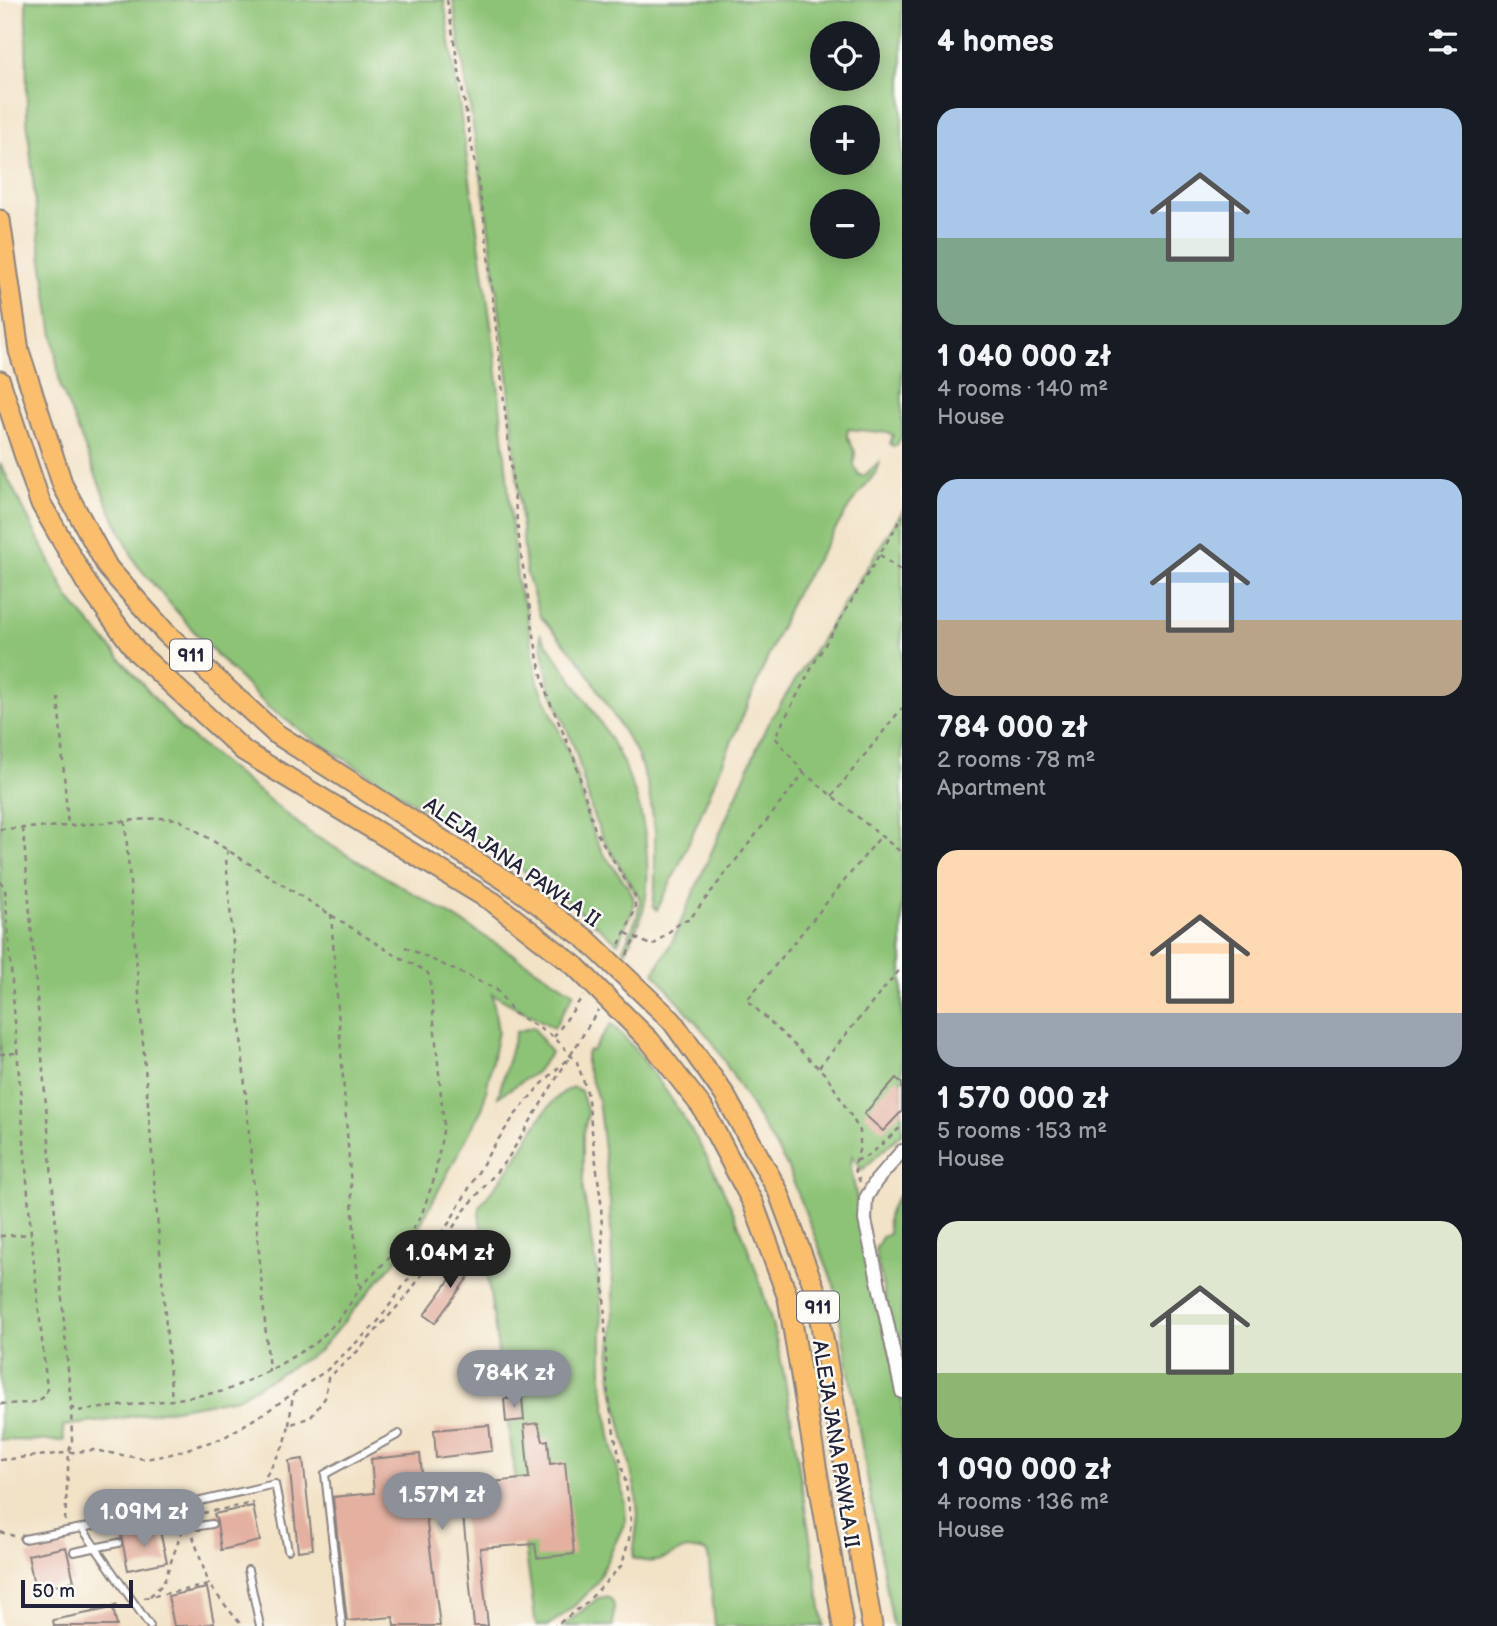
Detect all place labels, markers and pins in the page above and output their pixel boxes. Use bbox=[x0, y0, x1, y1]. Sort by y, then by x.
pin: 1.04M zł bbox=[378, 1230, 522, 1290]
pin: 784K zł bbox=[449, 1350, 579, 1410]
pin: 1.57M zł bbox=[370, 1472, 514, 1532]
pin: 1.09M zł bbox=[72, 1490, 216, 1549]

